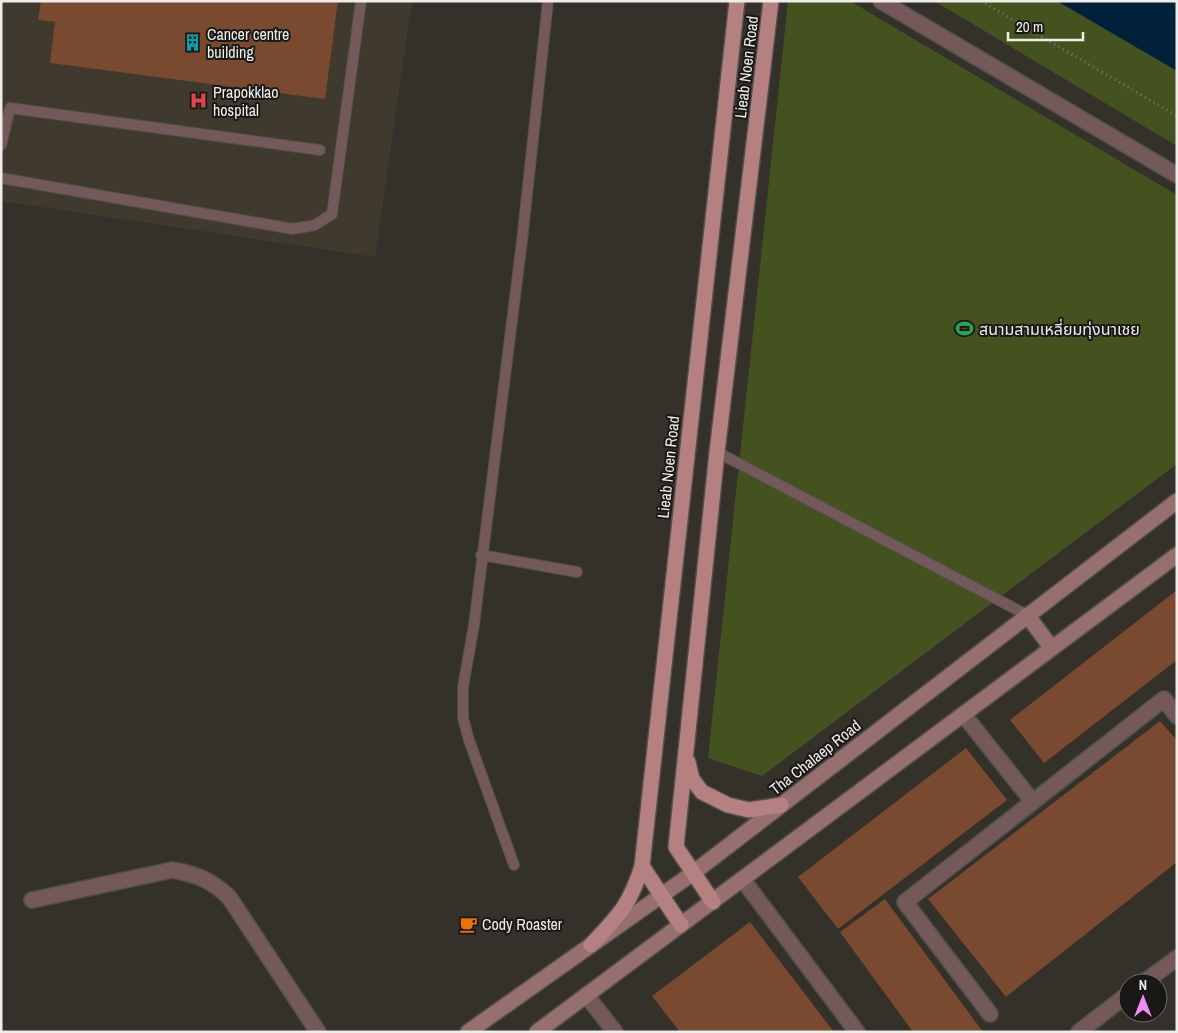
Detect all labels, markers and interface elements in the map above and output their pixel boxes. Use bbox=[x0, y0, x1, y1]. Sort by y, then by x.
scale bar bbox=[1008, 10, 1083, 42]
street label: Lieab Noen Road bbox=[729, 15, 763, 119]
text: 20 m bbox=[1016, 16, 1043, 37]
place label: Cancer centre building bbox=[207, 23, 289, 63]
building icon: Cancer centre building bbox=[183, 33, 203, 53]
place label: Prapokklao hospital bbox=[213, 81, 279, 121]
hospital icon: Prapokklao hospital bbox=[189, 91, 209, 111]
place label: สนามสามเหลี่ยมทุ่งนาเชย bbox=[979, 318, 1140, 340]
sports icon: สนามสามเหลี่ยมทุ่งนาเชย bbox=[955, 319, 975, 339]
street label: Lieab Noen Road bbox=[652, 415, 684, 519]
street label: Tha Chalaep Road bbox=[765, 714, 865, 800]
place label: Cody Roaster bbox=[482, 913, 563, 935]
cafe icon: Cody Roaster bbox=[458, 914, 478, 934]
north arrow bbox=[1118, 973, 1168, 1023]
text: N bbox=[1139, 976, 1147, 994]

